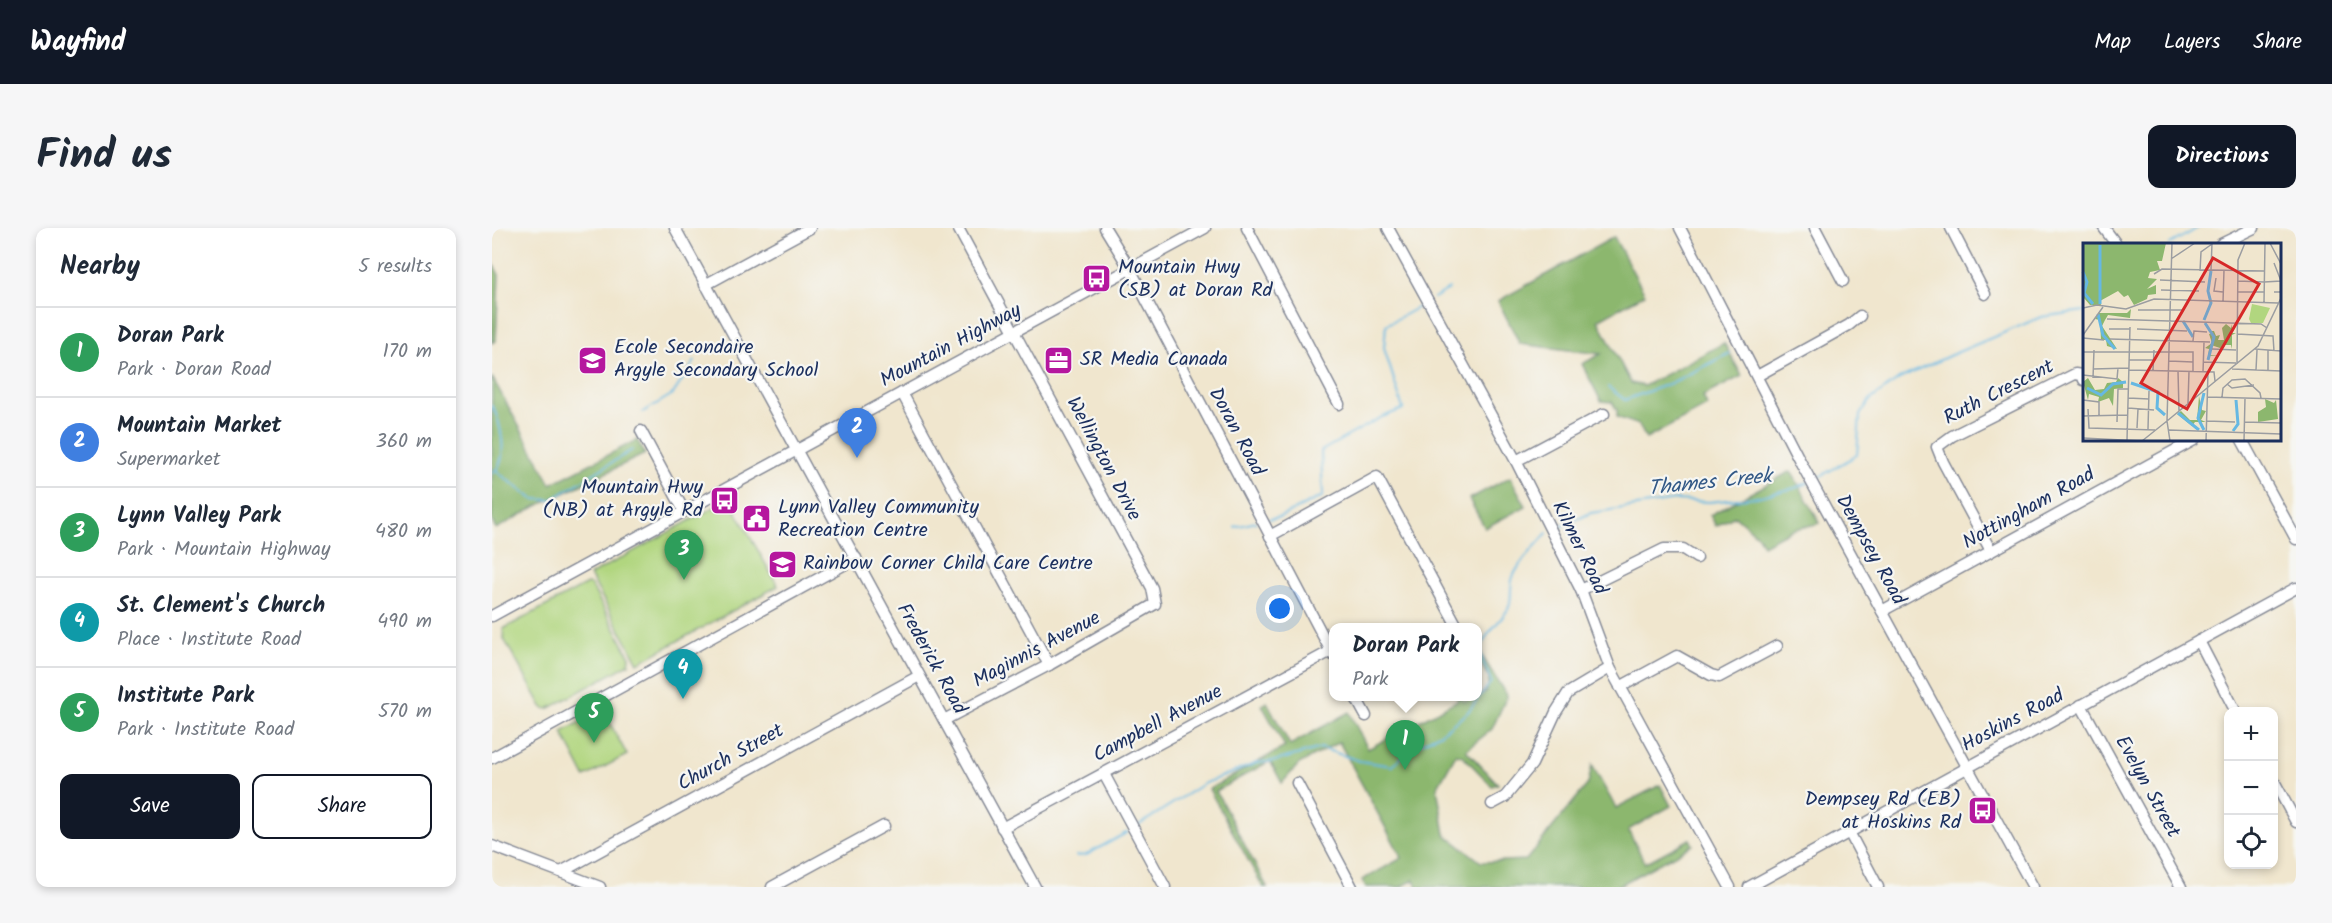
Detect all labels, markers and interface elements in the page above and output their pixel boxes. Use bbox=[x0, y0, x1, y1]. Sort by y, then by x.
text: Wayfind bbox=[30, 20, 126, 65]
text: Map bbox=[2094, 26, 2131, 59]
text: Layers bbox=[2164, 26, 2220, 59]
text: Share bbox=[2253, 26, 2302, 59]
text: Find us bbox=[36, 123, 172, 190]
button: Directions bbox=[2148, 125, 2296, 188]
inset map bbox=[2083, 243, 2281, 441]
text: Nearby bbox=[60, 246, 140, 288]
text: 5 results bbox=[358, 251, 432, 283]
place label: Mountain Hwy (SB) at Doran Rd bbox=[1118, 252, 1274, 307]
bus stop icon: Mountain Hwy (SB) at Doran Rd bbox=[1081, 263, 1113, 295]
street label: Mountain Highway bbox=[874, 295, 1028, 397]
text: Doran Park bbox=[117, 319, 224, 354]
place label: Ecole Secondaire Argyle Secondary School bbox=[614, 332, 819, 387]
text: 1 bbox=[76, 336, 83, 368]
text: 170 m bbox=[383, 336, 432, 368]
school or university icon: Ecole Secondaire Argyle Secondary School bbox=[577, 344, 609, 376]
office icon: SR Media Canada bbox=[1043, 344, 1075, 376]
place label: SR Media Canada bbox=[1080, 344, 1228, 376]
street label: Ruth Crescent bbox=[1938, 351, 2060, 435]
text: Park · Doran Road bbox=[117, 354, 271, 386]
street label: Doran Road bbox=[1199, 382, 1273, 483]
street label: Wellington Drive bbox=[1057, 391, 1149, 527]
pin: 2 bbox=[838, 408, 877, 458]
text: Mountain Market bbox=[117, 409, 281, 444]
text: 2 bbox=[74, 426, 85, 458]
text: 360 m bbox=[376, 426, 432, 458]
text: Supermarket bbox=[117, 444, 220, 476]
street label: Nottingham Road bbox=[1957, 459, 2102, 559]
water label: Thames Creek bbox=[1647, 460, 1777, 506]
place label: Mountain Hwy (NB) at Argyle Rd bbox=[543, 472, 704, 527]
bus stop icon: Mountain Hwy (NB) at Argyle Rd bbox=[708, 484, 740, 516]
street label: Dempsey Road bbox=[1826, 489, 1914, 612]
place label: Lynn Valley Community Recreation Centre bbox=[778, 492, 980, 547]
street label: Kilmer Road bbox=[1542, 496, 1616, 601]
text: Lynn Valley Park bbox=[117, 499, 281, 534]
public building icon: Lynn Valley Community Recreation Centre bbox=[741, 503, 773, 535]
text: 3 bbox=[74, 516, 85, 548]
text: 480 m bbox=[375, 516, 432, 548]
pin: 3 bbox=[664, 530, 704, 580]
text: Park · Mountain Highway bbox=[117, 534, 330, 566]
school or university icon: Rainbow Corner Child Care Centre bbox=[766, 548, 798, 580]
place label: Rainbow Corner Child Care Centre bbox=[803, 548, 1093, 580]
text: St. Clement's Church bbox=[117, 589, 325, 624]
your location bbox=[1265, 594, 1294, 623]
street label: Frederick Road bbox=[887, 598, 975, 721]
street label: Maginnis Avenue bbox=[967, 603, 1107, 697]
text: 4 bbox=[74, 606, 85, 638]
text: 490 m bbox=[377, 606, 432, 638]
popup bbox=[1329, 623, 1482, 701]
text: Place · Institute Road bbox=[117, 624, 301, 656]
text: Doran Park bbox=[1352, 629, 1459, 664]
pin: 4 bbox=[664, 650, 702, 699]
text: Park bbox=[1352, 664, 1388, 696]
street label: Campbell Avenue bbox=[1087, 676, 1229, 772]
text: Institute Park bbox=[117, 679, 254, 714]
street label: Hoskins Road bbox=[1956, 680, 2071, 762]
pin: 5 bbox=[574, 694, 614, 743]
text: 5 bbox=[74, 696, 85, 728]
text: 570 m bbox=[378, 696, 432, 728]
map controls bbox=[2224, 707, 2278, 869]
button: + bbox=[2224, 707, 2278, 761]
text: Park · Institute Road bbox=[117, 714, 294, 746]
street label: Church Street bbox=[672, 715, 790, 800]
pin: 1 bbox=[1386, 720, 1424, 770]
street label: Evelyn Street bbox=[2106, 730, 2188, 844]
button: − bbox=[2224, 761, 2278, 815]
button: Save bbox=[60, 774, 240, 839]
button: Share bbox=[252, 774, 432, 839]
place label: Dempsey Rd (EB) at Hoskins Rd bbox=[1805, 784, 1962, 839]
bus stop icon: Dempsey Rd (EB) at Hoskins Rd bbox=[1966, 795, 1998, 827]
button: locate bbox=[2224, 815, 2278, 869]

